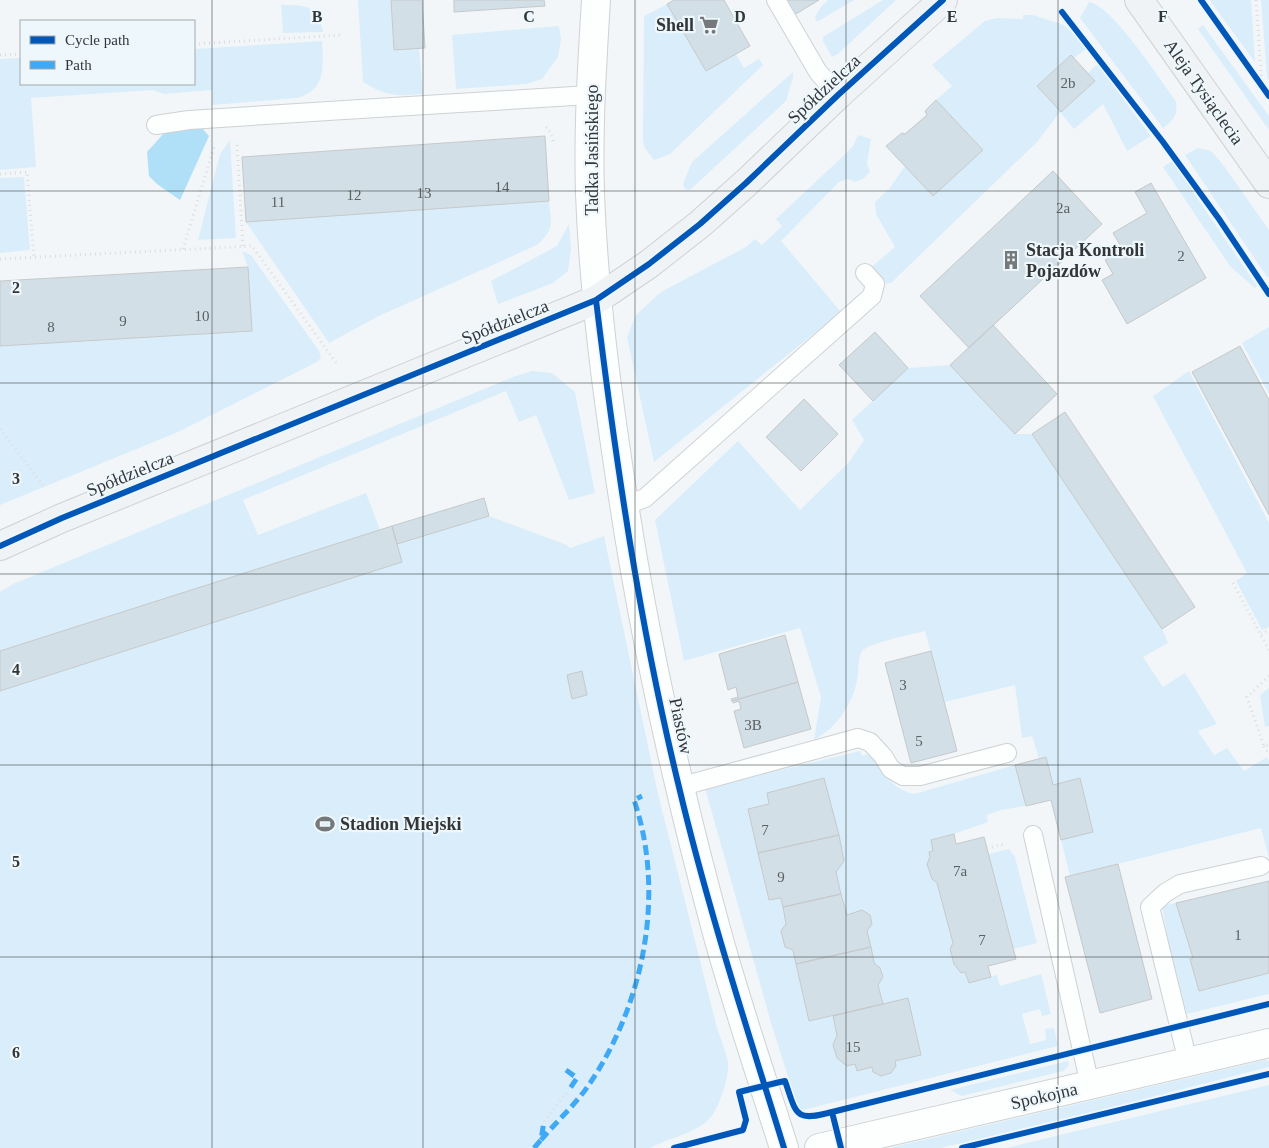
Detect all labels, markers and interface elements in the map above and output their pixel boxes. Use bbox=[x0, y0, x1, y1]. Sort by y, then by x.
text: B bbox=[312, 8, 323, 25]
text: C bbox=[523, 8, 535, 25]
text: D bbox=[734, 8, 746, 25]
text: E bbox=[947, 8, 957, 25]
text: F bbox=[1158, 8, 1168, 25]
supermarket icon: Shell bbox=[698, 14, 720, 36]
place label: Shell bbox=[656, 15, 694, 35]
legend bbox=[20, 20, 195, 85]
text: Cycle path bbox=[65, 32, 130, 48]
street label: Aleja Tysiąclecia bbox=[1160, 36, 1248, 148]
street label: Spółdzielcza bbox=[784, 50, 864, 128]
text: Path bbox=[65, 57, 92, 73]
house number: 2b bbox=[1061, 75, 1076, 91]
street label: Tadka Jasińskiego bbox=[582, 84, 602, 216]
house number: 14 bbox=[495, 179, 510, 195]
house number: 13 bbox=[417, 185, 432, 201]
house number: 12 bbox=[347, 187, 362, 203]
house number: 11 bbox=[271, 194, 285, 210]
house number: 2a bbox=[1056, 200, 1070, 216]
place label: Stacja Kontroli Pojazdów bbox=[1026, 240, 1144, 281]
house number: 2 bbox=[1177, 248, 1185, 264]
building icon: Stacja Kontroli Pojazdów bbox=[1000, 249, 1022, 271]
text: 2 bbox=[12, 279, 20, 296]
street label: Spółdzielcza bbox=[459, 296, 551, 348]
house number: 10 bbox=[195, 308, 210, 324]
house number: 9 bbox=[119, 313, 127, 329]
house number: 8 bbox=[47, 319, 55, 335]
street label: Spółdzielcza bbox=[84, 448, 176, 500]
text: 3 bbox=[12, 470, 20, 487]
text: 4 bbox=[12, 661, 20, 678]
house number: 3 bbox=[899, 677, 907, 693]
street label: Piastów bbox=[665, 696, 697, 756]
house number: 3B bbox=[744, 717, 762, 733]
house number: 5 bbox=[915, 733, 923, 749]
sports icon: Stadion Miejski bbox=[314, 813, 336, 835]
place label: Stadion Miejski bbox=[340, 814, 462, 834]
house number: 7 bbox=[761, 822, 769, 838]
text: 5 bbox=[12, 853, 20, 870]
house number: 7a bbox=[953, 863, 967, 879]
house number: 9 bbox=[777, 869, 785, 885]
house number: 1 bbox=[1234, 927, 1242, 943]
house number: 7 bbox=[978, 932, 986, 948]
house number: 15 bbox=[846, 1039, 861, 1055]
text: 6 bbox=[12, 1044, 20, 1061]
street label: Spokojna bbox=[1009, 1079, 1079, 1113]

